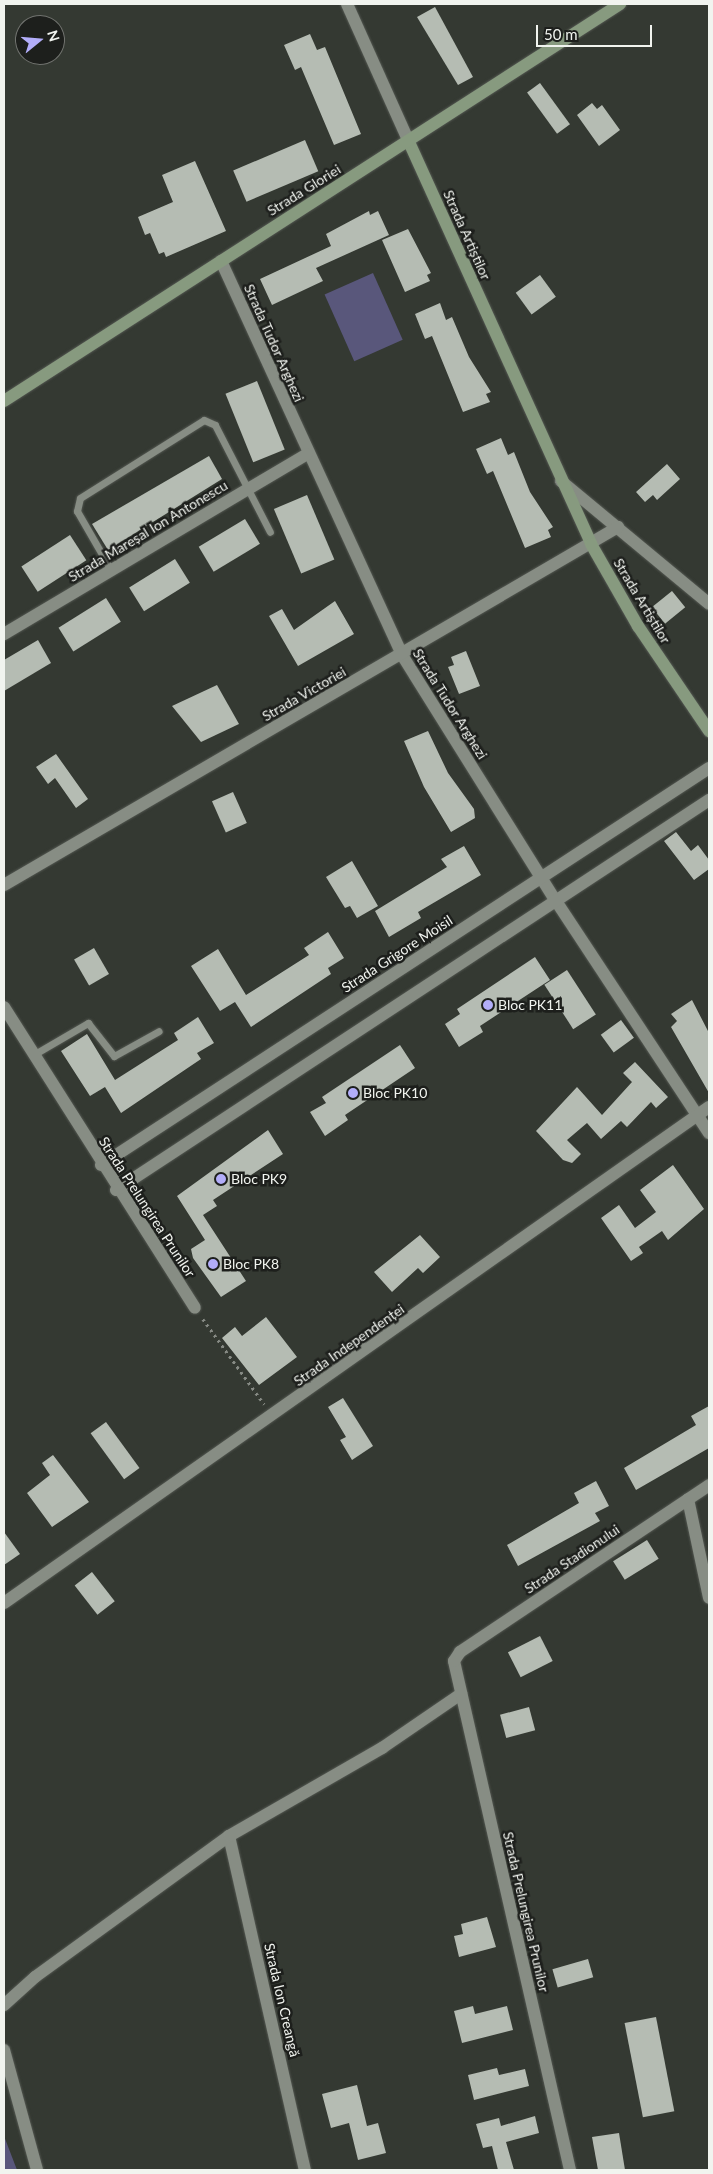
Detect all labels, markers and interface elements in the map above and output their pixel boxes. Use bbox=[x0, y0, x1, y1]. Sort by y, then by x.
north arrow bbox=[15, 15, 65, 65]
scale bar bbox=[538, 15, 654, 47]
text: 50 m bbox=[544, 25, 578, 43]
text: N bbox=[44, 28, 64, 43]
street label: Strada Gloriei bbox=[264, 161, 344, 219]
street label: Strada Artiștilor bbox=[440, 187, 494, 283]
street label: Strada Tudor Arghezi bbox=[240, 281, 308, 405]
street label: Strada Mareșal Ion Antonescu bbox=[65, 477, 231, 585]
street label: Strada Artiștilor bbox=[610, 555, 674, 647]
street label: Strada Tudor Arghezi bbox=[409, 645, 491, 763]
street label: Strada Victoriei bbox=[259, 663, 349, 725]
street label: Strada Grigore Moisil bbox=[338, 912, 456, 996]
place label: Bloc PK11 bbox=[498, 997, 562, 1013]
marker: Bloc PK11 bbox=[482, 999, 494, 1011]
place label: Bloc PK10 bbox=[363, 1085, 427, 1101]
marker: Bloc PK10 bbox=[347, 1087, 359, 1099]
street label: Strada Prelungirea Prunilor bbox=[95, 1134, 199, 1280]
place label: Bloc PK9 bbox=[231, 1171, 287, 1187]
marker: Bloc PK9 bbox=[215, 1173, 227, 1185]
place label: Bloc PK8 bbox=[223, 1256, 279, 1272]
marker: Bloc PK8 bbox=[207, 1258, 219, 1270]
street label: Strada Independenței bbox=[290, 1300, 408, 1390]
street label: Strada Stadionului bbox=[521, 1521, 623, 1597]
street label: Strada Prelungirea Prunilor bbox=[499, 1830, 553, 1994]
street label: Strada Ion Creangă bbox=[261, 1942, 303, 2058]

